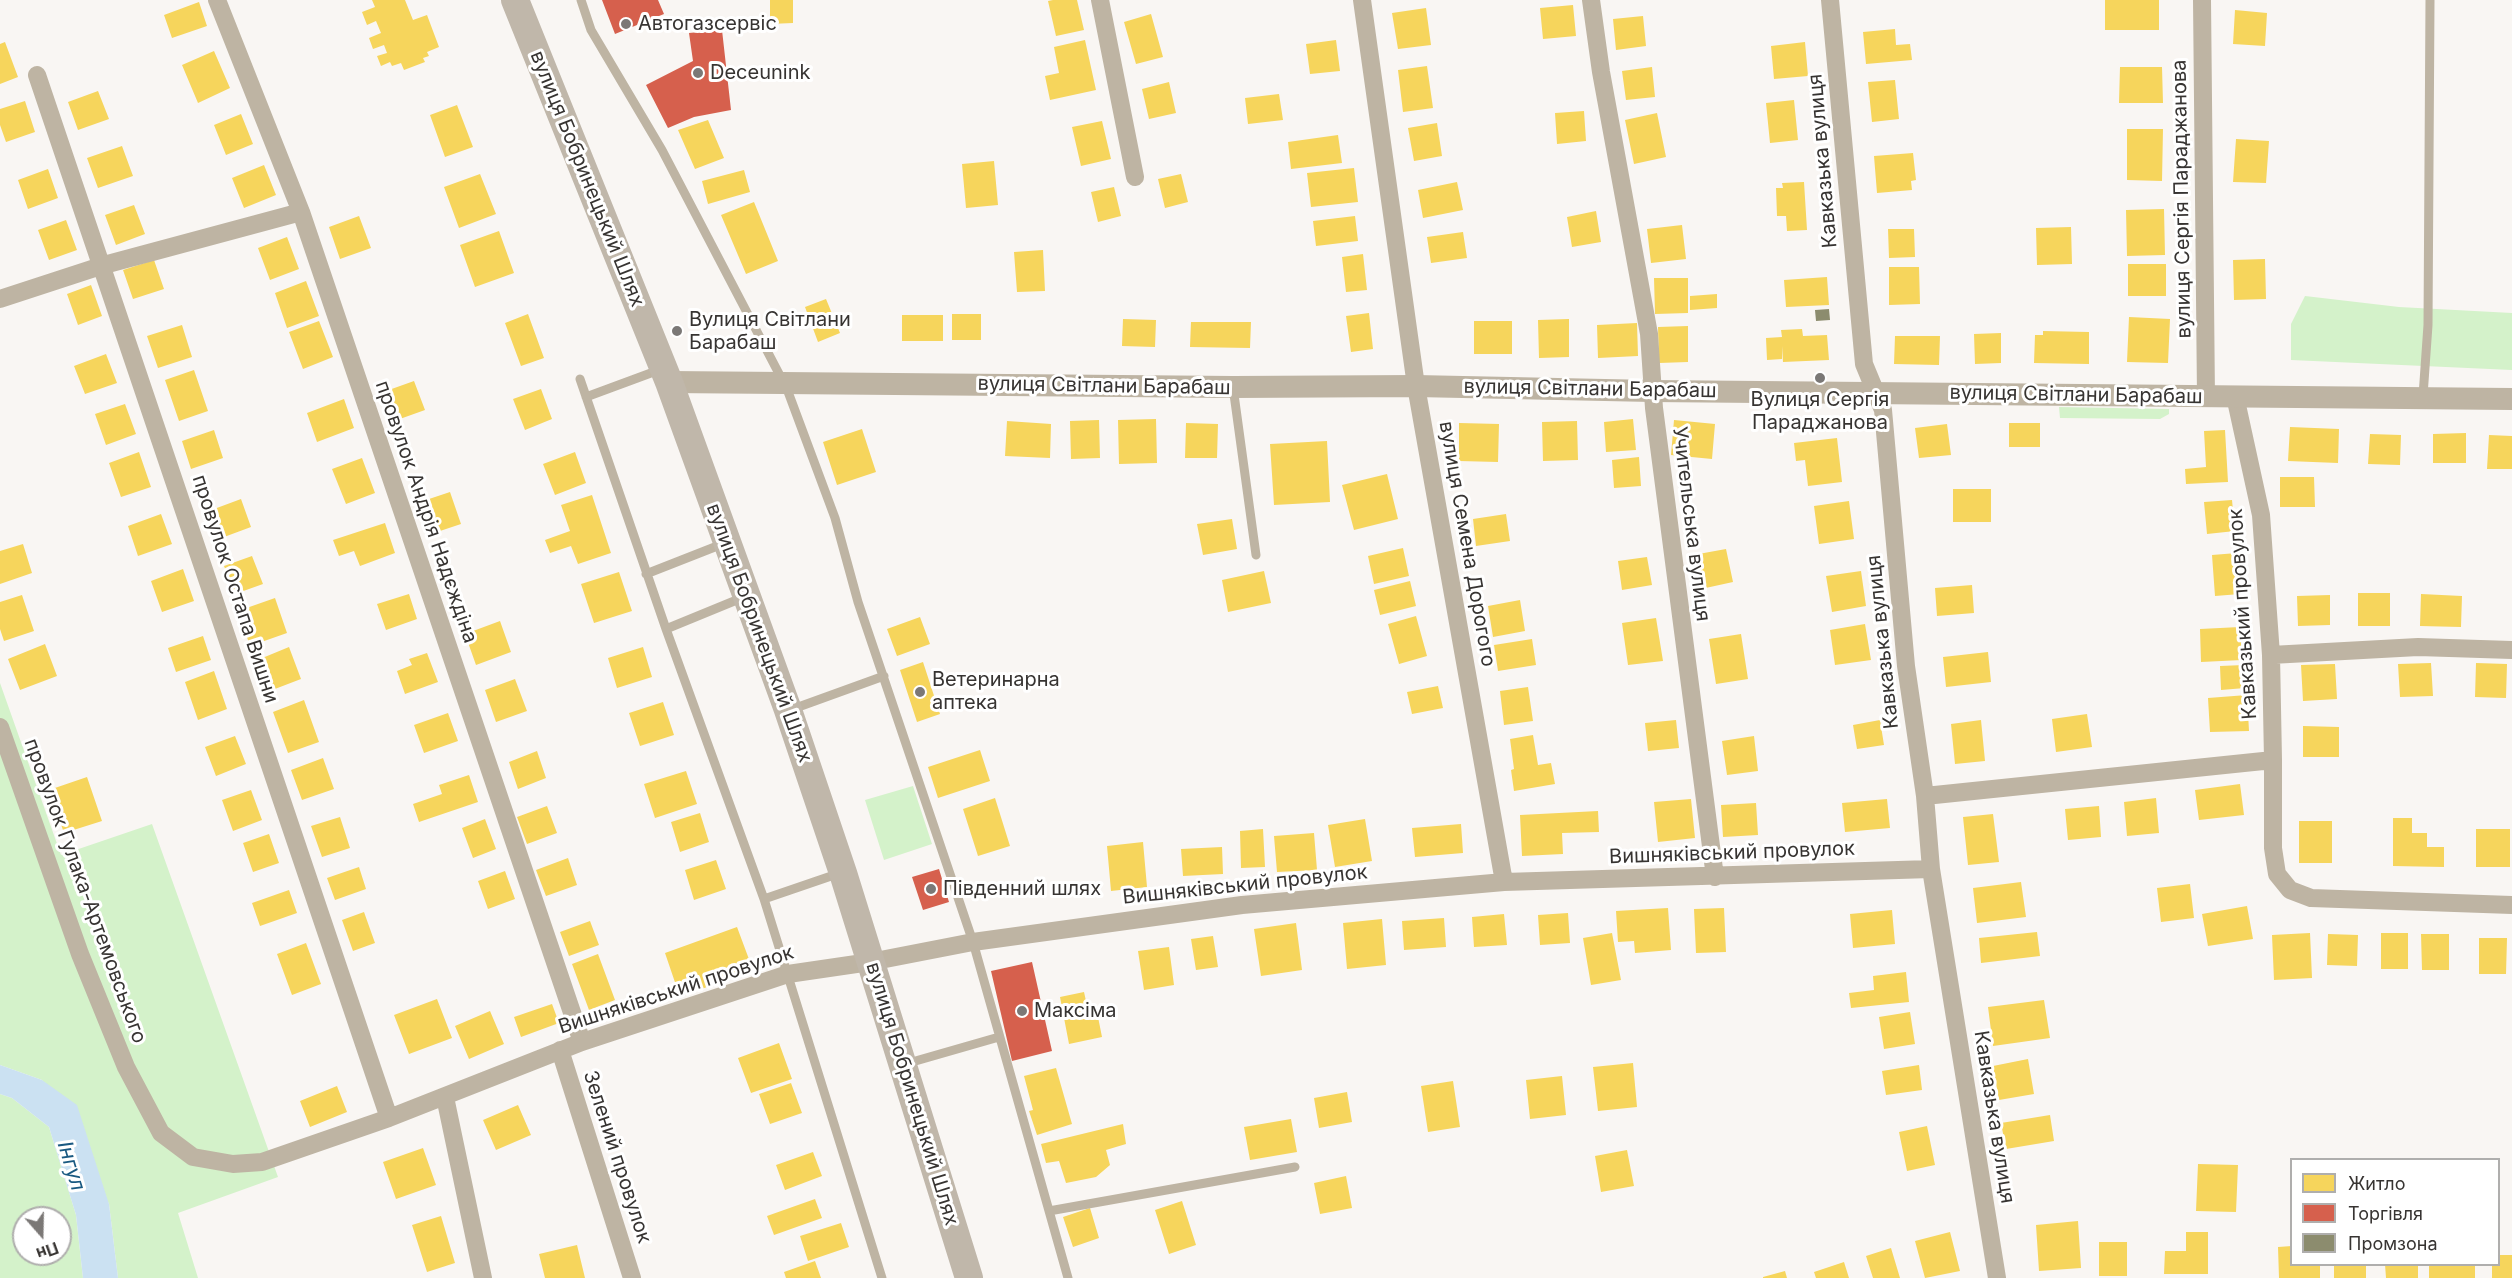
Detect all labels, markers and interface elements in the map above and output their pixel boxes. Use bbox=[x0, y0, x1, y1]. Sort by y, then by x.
place label: Автогазсервіс bbox=[638, 12, 777, 36]
marker: Автогазсервіс bbox=[619, 17, 633, 31]
street label: вулиця Бобринецький Шлях bbox=[525, 48, 649, 310]
street label: вулиця Сергія Параджанова bbox=[2168, 59, 2196, 339]
place label: Deceunink bbox=[710, 61, 810, 85]
marker: Deceunink bbox=[691, 66, 705, 80]
street label: Кавказька вулиця bbox=[1803, 73, 1843, 249]
place label: Вулиця Світлани Барабаш bbox=[689, 308, 851, 355]
marker: Вулиця Світлани Барабаш bbox=[670, 324, 684, 338]
marker: Вулиця Сергія Параджанова bbox=[1813, 371, 1827, 385]
street label: вулиця Світлани Барабаш bbox=[977, 372, 1231, 400]
street label: вулиця Світлани Барабаш bbox=[1463, 375, 1717, 403]
street label: провулок Андрія Надєждіна bbox=[370, 378, 482, 646]
street label: вулиця Світлани Барабаш bbox=[1949, 381, 2203, 409]
place label: Вулиця Сергія Параджанова bbox=[1751, 388, 1889, 435]
street label: вулиця Семена Дорогого bbox=[1434, 419, 1500, 669]
street label: Учительська вулиця bbox=[1667, 425, 1715, 623]
street label: провулок Остапа Вишни bbox=[187, 472, 283, 706]
street label: вулиця Бобринецький Шлях bbox=[701, 500, 817, 766]
street label: Кавказький провулок bbox=[2224, 508, 2262, 720]
street label: Кавказька вулиця bbox=[1862, 554, 1904, 730]
place label: Ветеринарна аптека bbox=[932, 668, 1060, 715]
marker: Ветеринарна аптека bbox=[913, 685, 927, 699]
street label: провулок Гулака-Артемовського bbox=[19, 735, 151, 1047]
street label: Вишняківський провулок bbox=[1609, 837, 1855, 869]
street label: Вишняківський провулок bbox=[1121, 860, 1369, 910]
place label: Південний шлях bbox=[943, 877, 1101, 901]
marker: Південний шлях bbox=[924, 882, 938, 896]
street label: Вишняківський провулок bbox=[555, 941, 797, 1039]
street label: вулиця Бобринецький Шлях bbox=[860, 960, 964, 1228]
place label: Максіма bbox=[1034, 999, 1117, 1023]
marker: Максіма bbox=[1015, 1004, 1029, 1018]
street label: Кавказька вулиця bbox=[1968, 1029, 2020, 1205]
street label: Зелений провулок bbox=[578, 1068, 656, 1246]
water label: Інгул bbox=[52, 1138, 90, 1194]
legend bbox=[2290, 1158, 2500, 1266]
text: Житло bbox=[2348, 1173, 2405, 1194]
text: Торгівля bbox=[2348, 1203, 2423, 1224]
north arrow bbox=[12, 1206, 72, 1266]
text: Промзона bbox=[2348, 1233, 2438, 1254]
text: Пн bbox=[34, 1238, 61, 1264]

